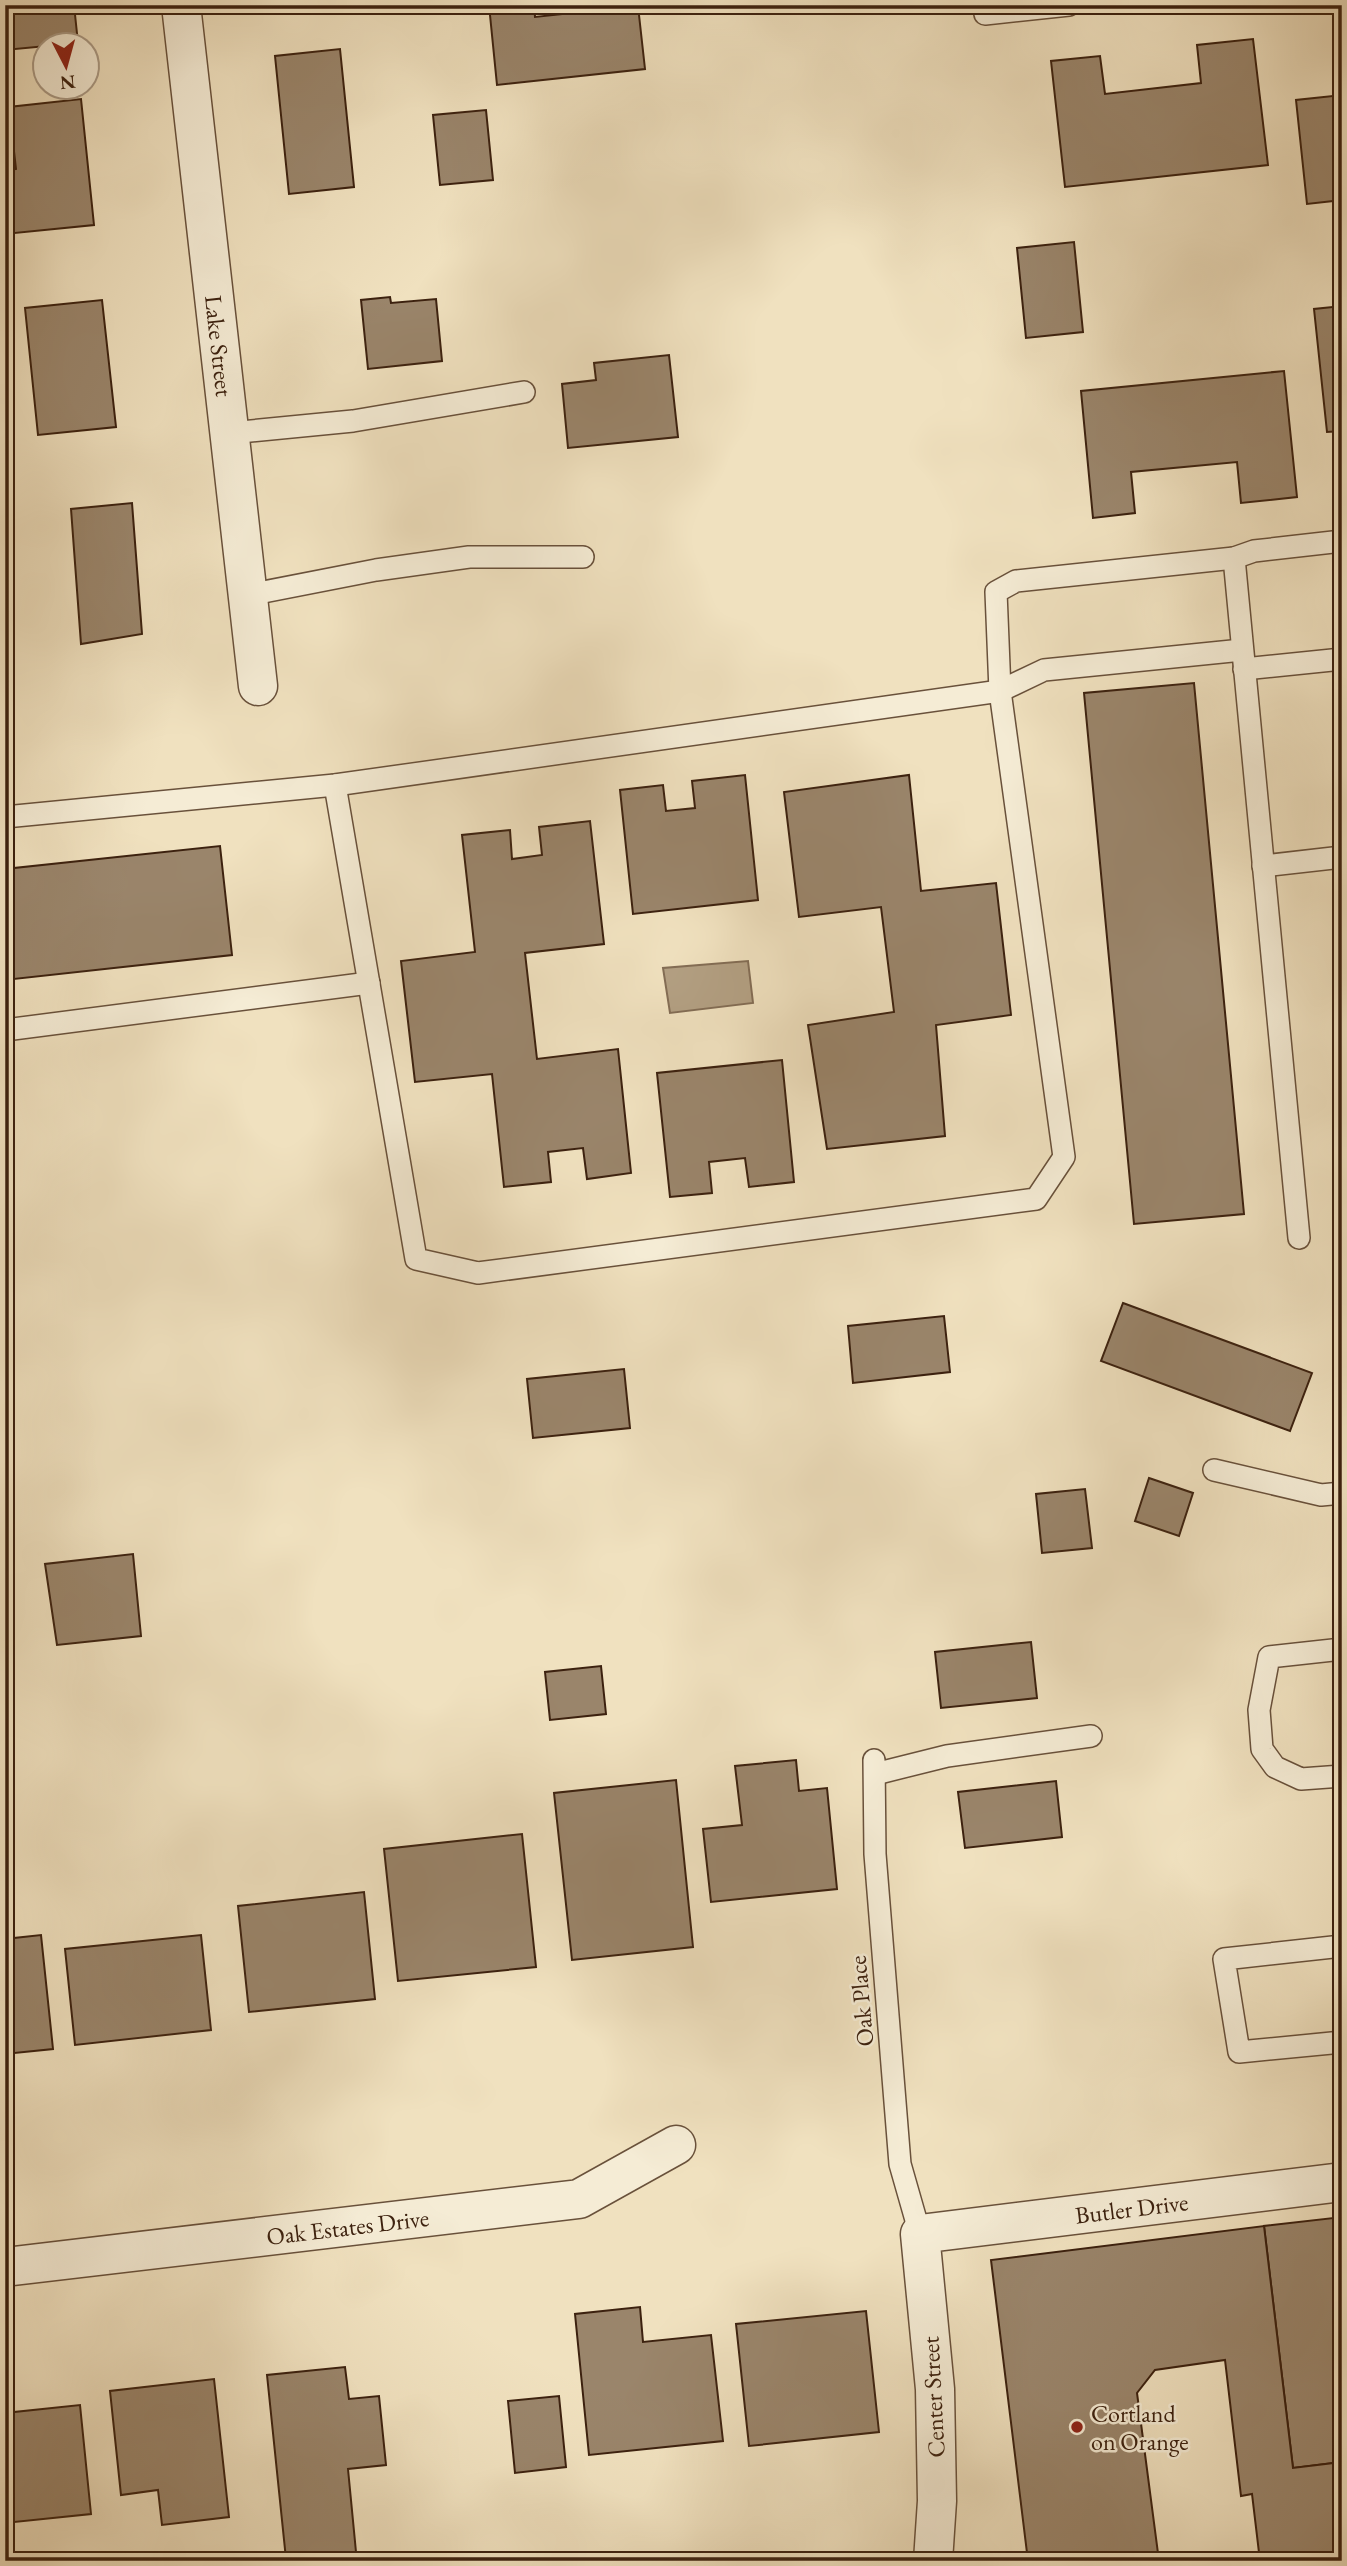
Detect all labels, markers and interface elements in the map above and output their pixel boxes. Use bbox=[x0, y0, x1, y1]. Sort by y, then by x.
north arrow bbox=[32, 32, 102, 102]
text: N bbox=[58, 69, 77, 96]
street label: Lake Street bbox=[198, 293, 241, 399]
street label: Oak Place bbox=[842, 1954, 880, 2048]
street label: Butler Drive bbox=[1073, 2186, 1190, 2230]
street label: Oak Estates Drive bbox=[265, 2201, 430, 2251]
street label: Center Street bbox=[914, 2335, 952, 2458]
place label: Cortland on Orange bbox=[1091, 2398, 1189, 2457]
marker: Cortland on Orange bbox=[1069, 2419, 1085, 2435]

